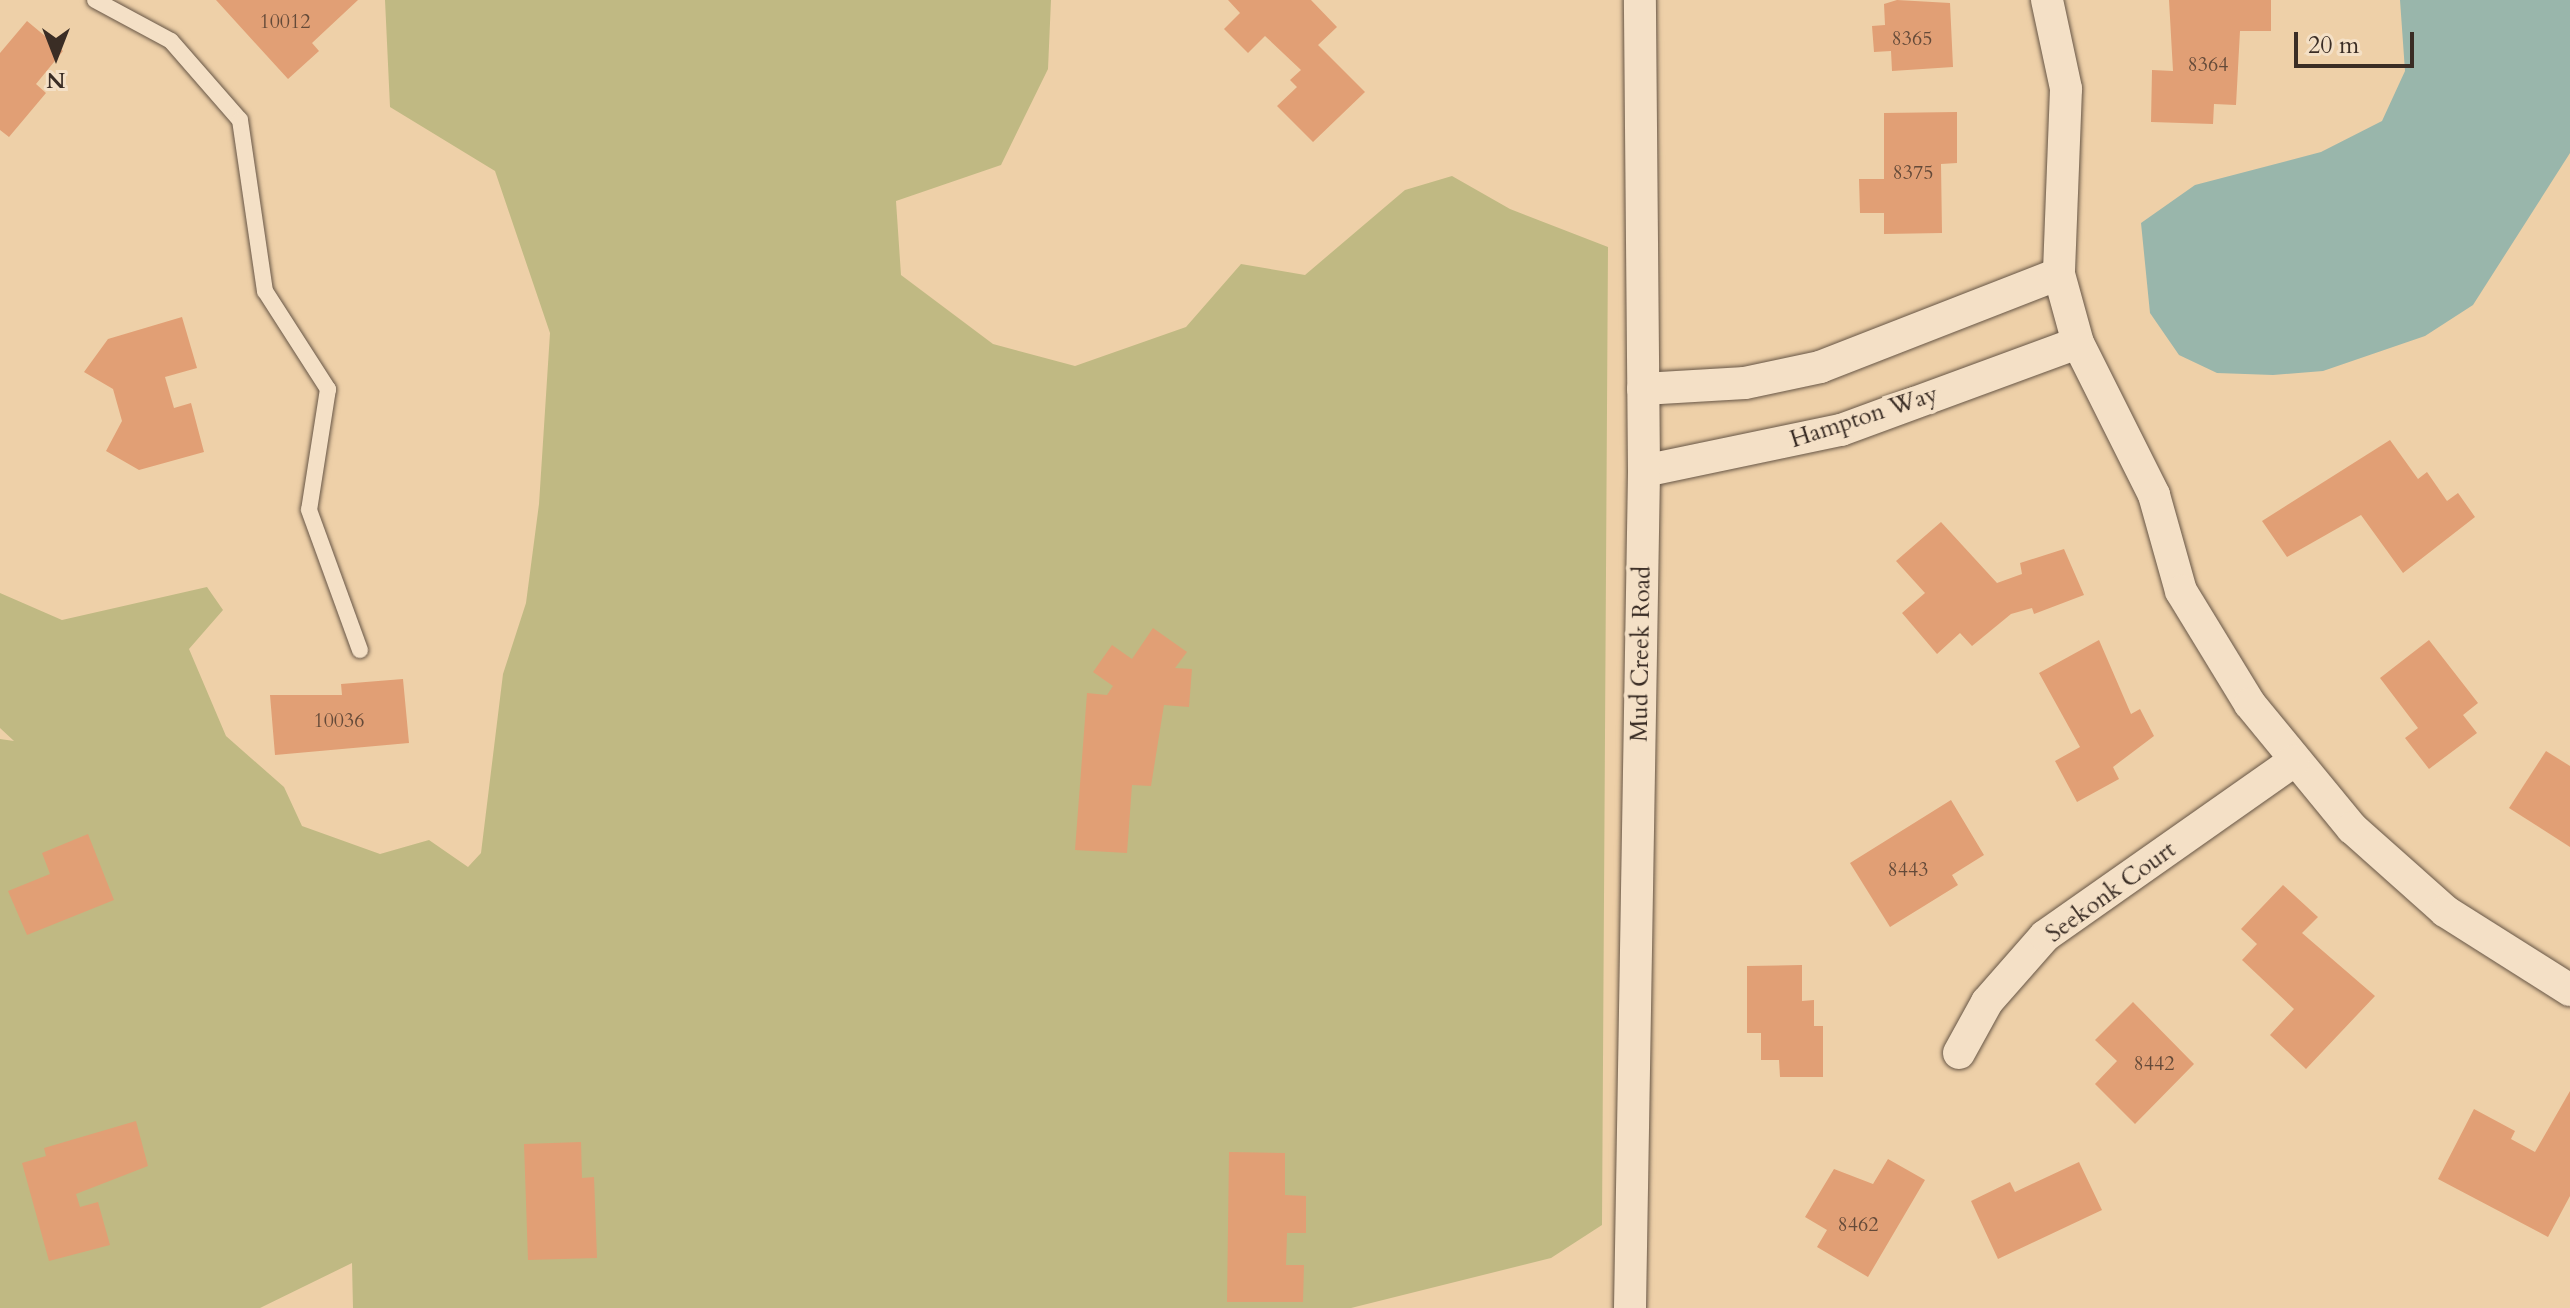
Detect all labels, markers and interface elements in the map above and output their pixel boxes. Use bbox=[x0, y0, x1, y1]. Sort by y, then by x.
house number: 10012 bbox=[259, 9, 311, 33]
north arrow bbox=[16, 16, 96, 96]
scale bar bbox=[2298, 16, 2418, 66]
house number: 8365 bbox=[1892, 26, 1932, 50]
text: 20 m bbox=[2308, 29, 2359, 62]
house number: 8364 bbox=[2188, 52, 2228, 76]
text: N bbox=[46, 65, 66, 95]
house number: 8375 bbox=[1893, 160, 1933, 184]
street label: Hampton Way bbox=[1786, 380, 1942, 454]
street label: Mud Creek Road bbox=[1625, 566, 1657, 742]
house number: 10036 bbox=[313, 708, 365, 732]
street label: Seekonk Court bbox=[2040, 835, 2182, 949]
house number: 8443 bbox=[1888, 857, 1928, 881]
house number: 8442 bbox=[2134, 1051, 2174, 1075]
house number: 8462 bbox=[1838, 1212, 1878, 1236]

